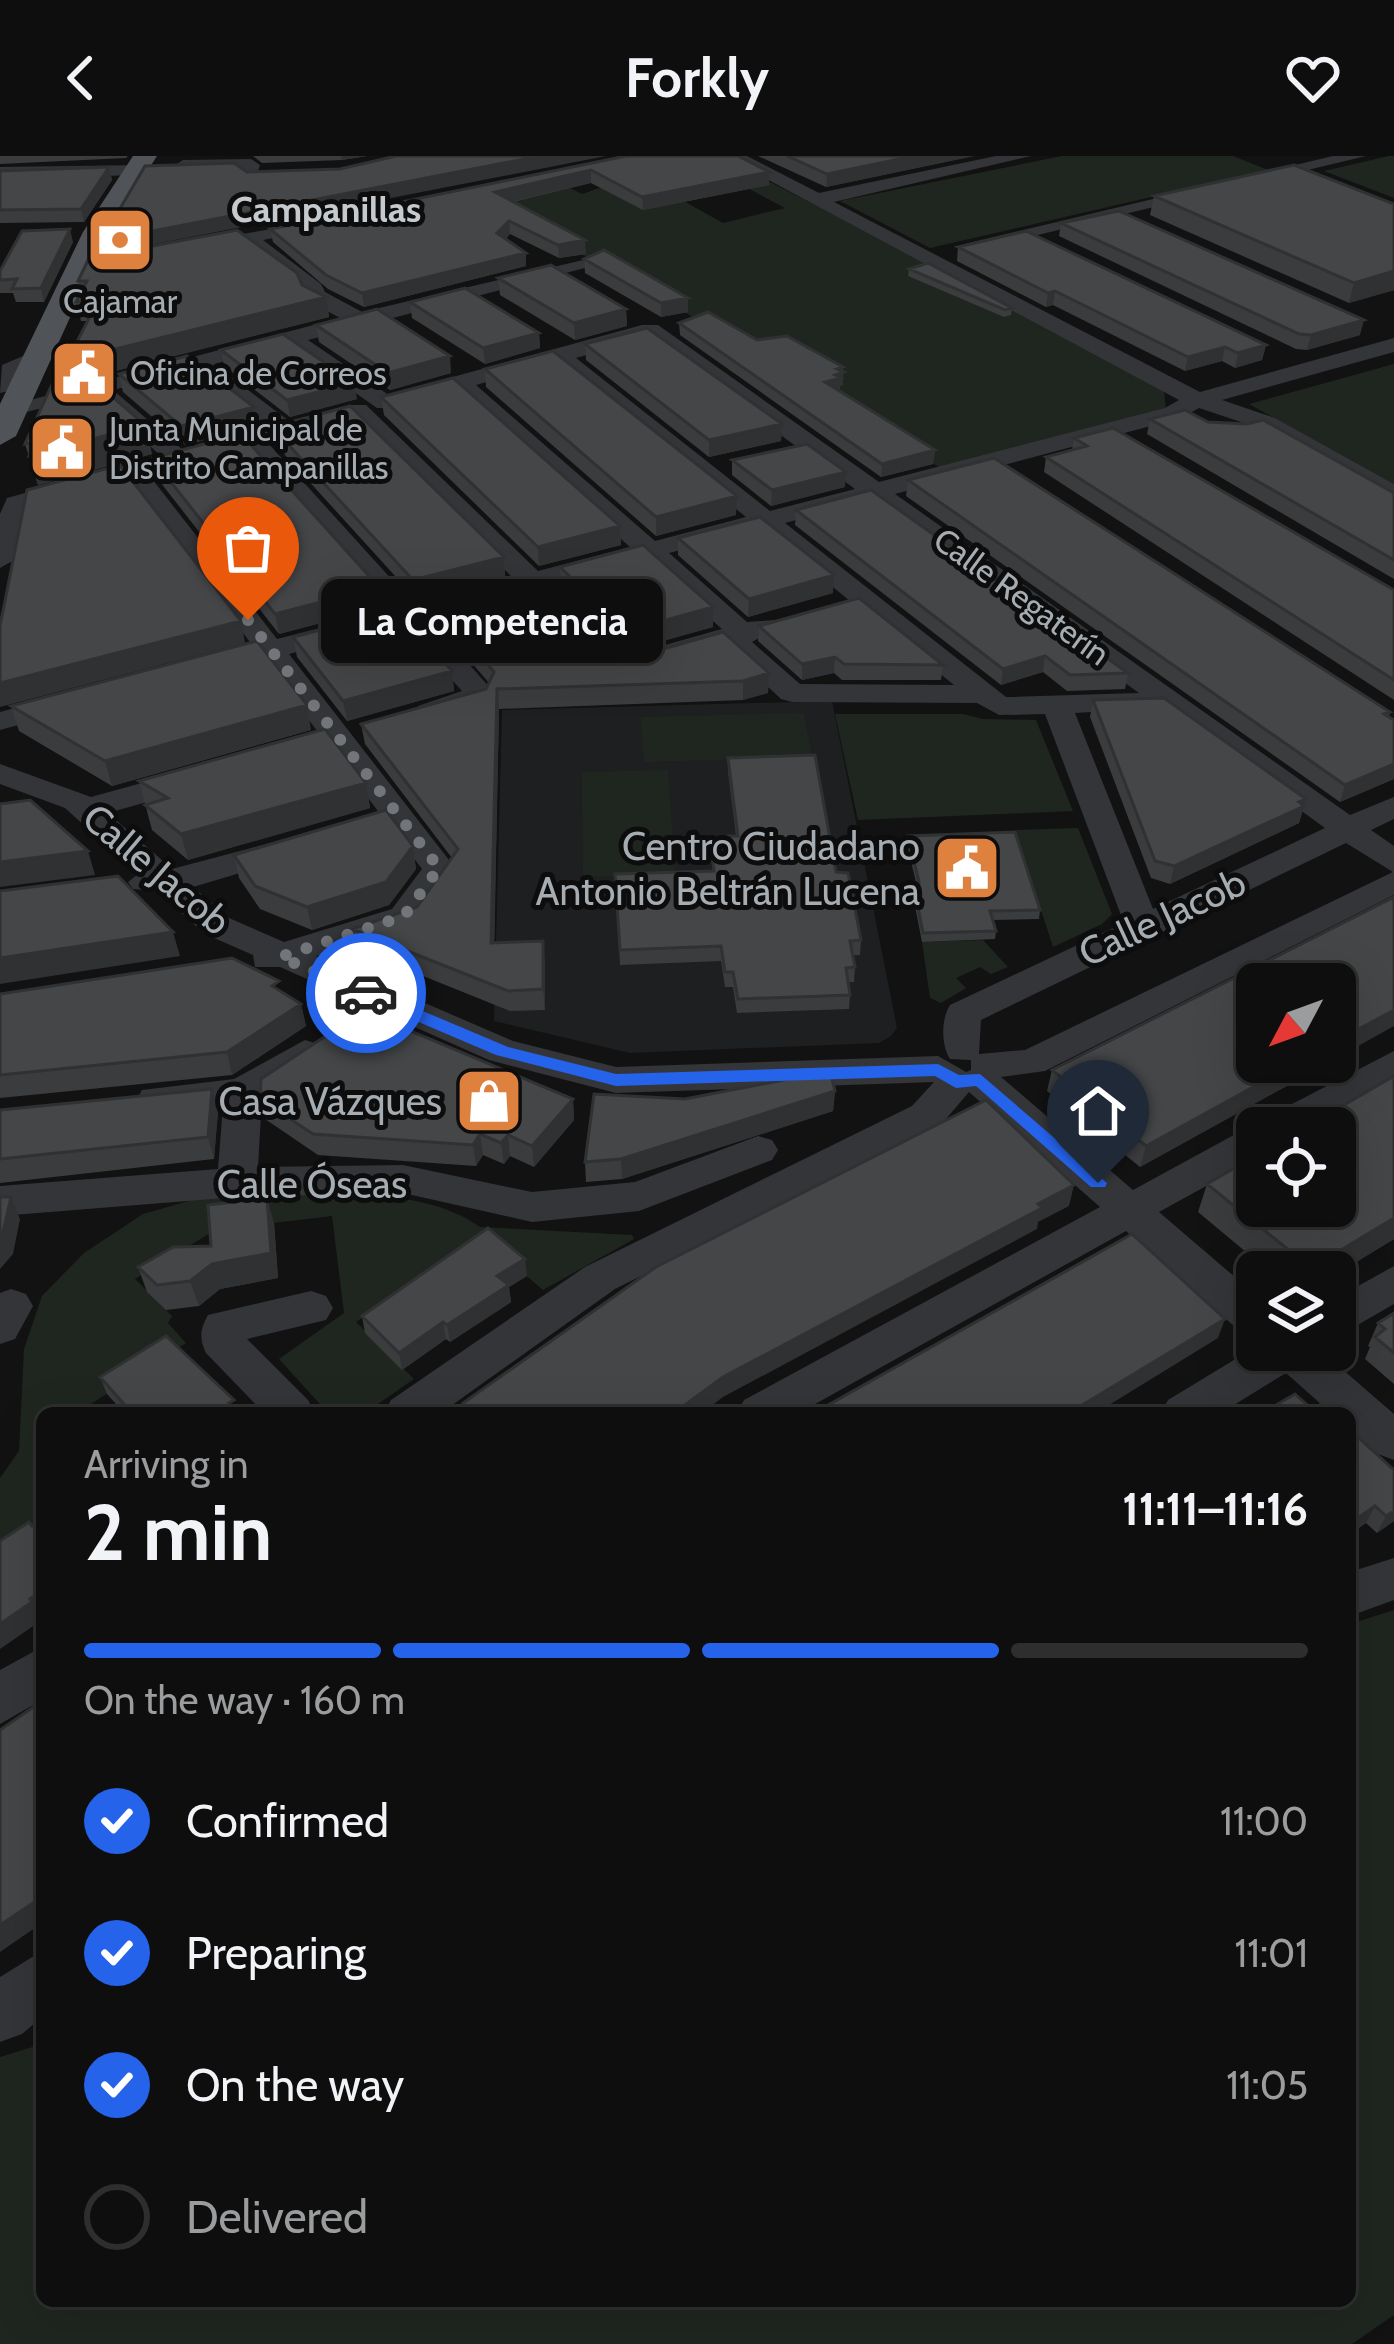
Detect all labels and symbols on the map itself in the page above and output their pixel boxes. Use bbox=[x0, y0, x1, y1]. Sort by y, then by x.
district label: Campanillas bbox=[231, 187, 421, 231]
bank icon: Cajamar bbox=[85, 205, 155, 275]
place label: Cajamar bbox=[63, 281, 178, 321]
public building icon: Oficina de Correos bbox=[49, 338, 119, 408]
place label: Oficina de Correos bbox=[130, 353, 387, 393]
place label: Junta Municipal de Distrito Campanillas bbox=[108, 409, 388, 487]
public building icon: Junta Municipal de Distrito Campanillas bbox=[27, 413, 97, 483]
pin bbox=[197, 497, 299, 620]
street label: Calle Regaterín bbox=[926, 519, 1118, 673]
callout: La Competencia bbox=[320, 578, 662, 662]
street label: Calle Jacob bbox=[73, 793, 241, 945]
place label: Centro Ciudadano Antonio Beltrán Lucena bbox=[535, 822, 920, 915]
public building icon: Centro Ciudadano Antonio Beltrán Lucena bbox=[932, 833, 1002, 903]
street label: Calle Jacob bbox=[1071, 858, 1253, 976]
courier bbox=[306, 933, 426, 1053]
north arrow bbox=[1236, 963, 1356, 1083]
pin bbox=[1047, 1060, 1149, 1183]
shop icon: Casa Vázques bbox=[454, 1066, 524, 1136]
place label: Casa Vázques bbox=[218, 1077, 442, 1125]
street label: Calle Óseas bbox=[217, 1160, 407, 1208]

